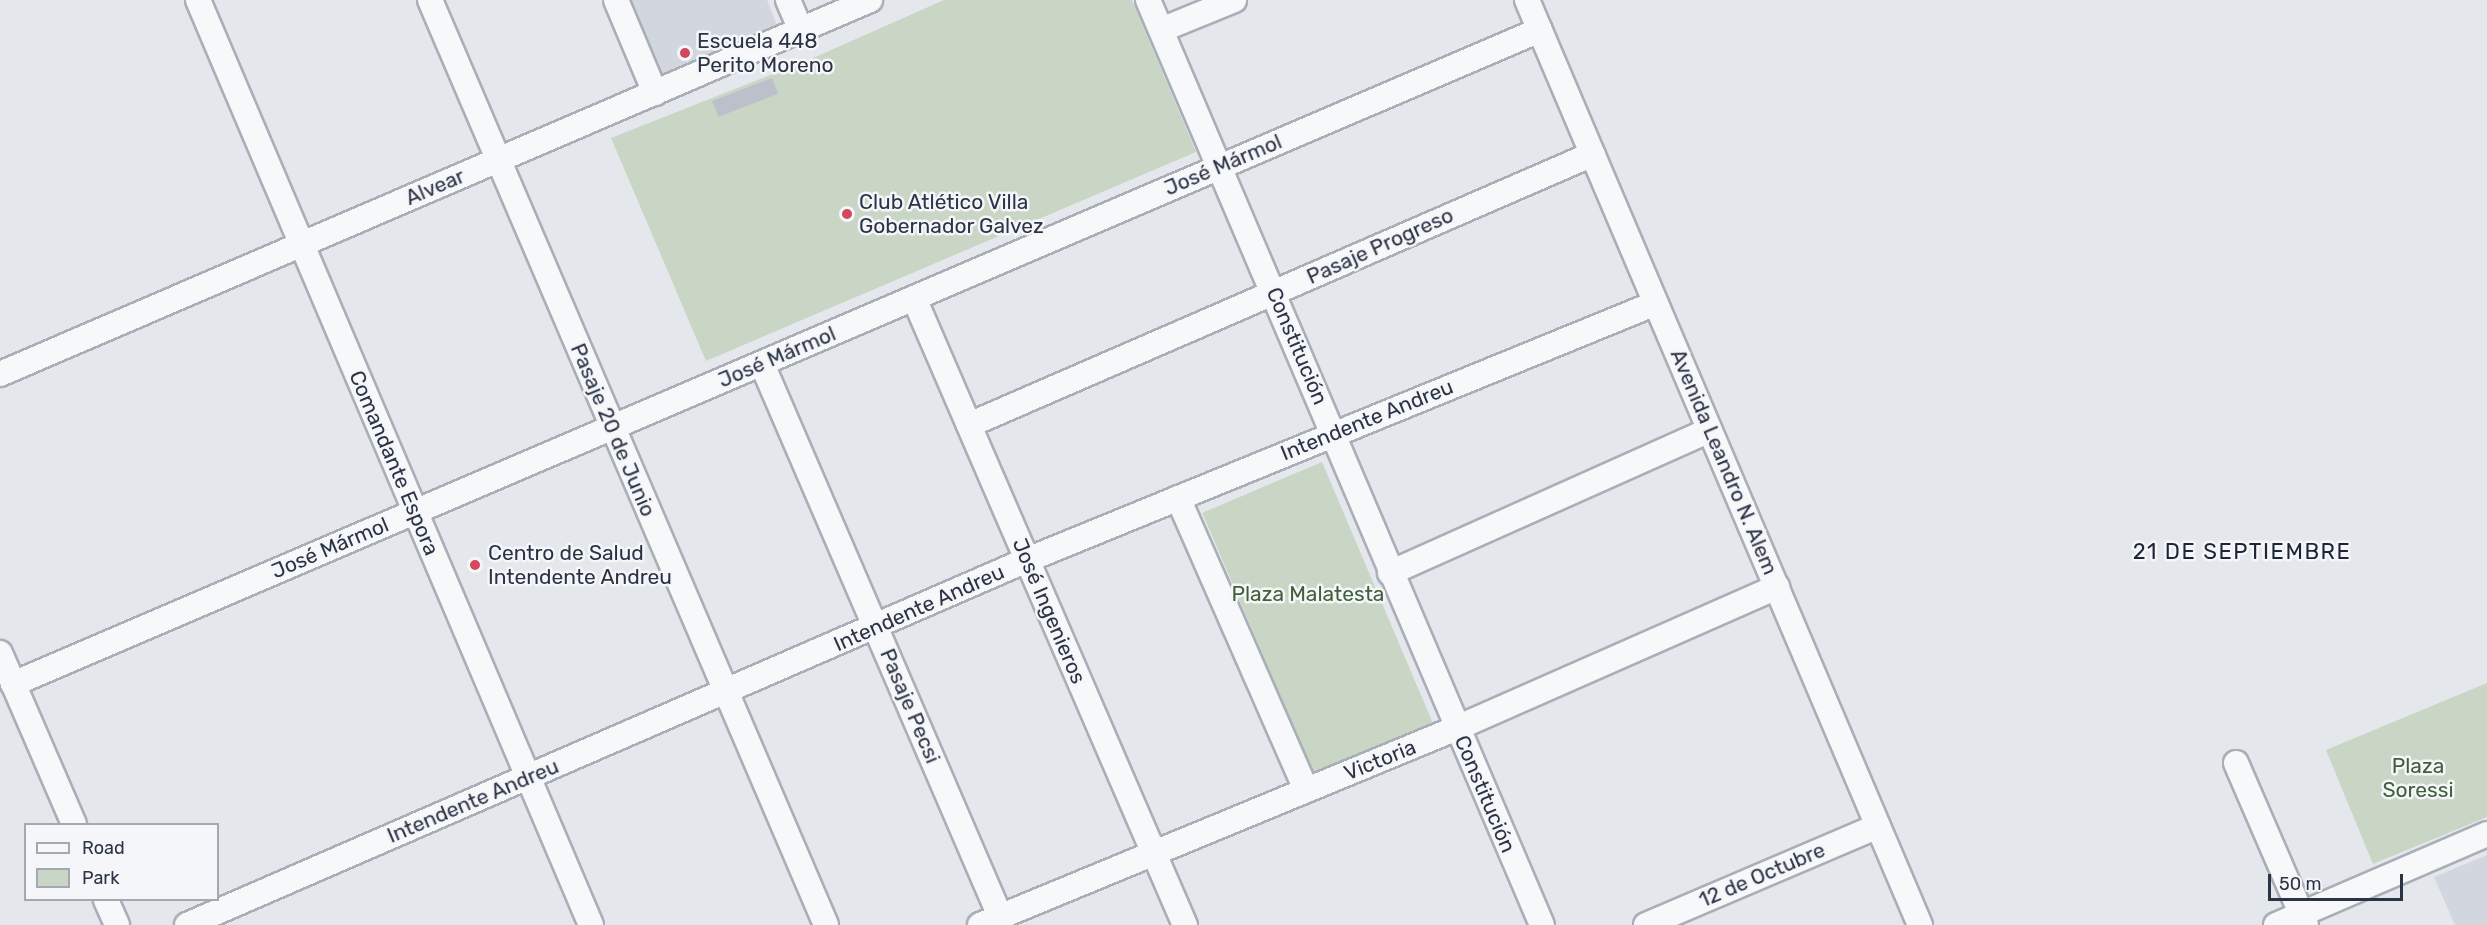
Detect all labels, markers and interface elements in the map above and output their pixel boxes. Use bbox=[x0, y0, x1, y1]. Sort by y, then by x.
place label: Escuela 448 Perito Moreno bbox=[697, 28, 834, 78]
marker: Escuela 448 Perito Moreno bbox=[678, 46, 692, 60]
street label: José Mármol bbox=[1161, 129, 1285, 201]
street label: Alvear bbox=[402, 163, 468, 211]
place label: Club Atlético Villa Gobernador Galvez bbox=[859, 189, 1044, 239]
street label: Pasaje Progreso bbox=[1303, 202, 1457, 290]
marker: Club Atlético Villa Gobernador Galvez bbox=[840, 207, 854, 221]
street label: Constitución bbox=[1261, 284, 1333, 408]
street label: José Mármol bbox=[715, 321, 839, 393]
street label: Pasaje 20 de Junio bbox=[565, 340, 661, 520]
street label: Avenida Leandro N. Alem bbox=[1665, 345, 1783, 579]
street label: Comandante Espora bbox=[344, 367, 444, 559]
street label: Intendente Andreu bbox=[1277, 374, 1457, 466]
street label: José Mármol bbox=[268, 512, 392, 584]
street label: José Ingenieros bbox=[1007, 534, 1091, 688]
district label: 21 DE SEPTIEMBRE bbox=[2133, 539, 2351, 565]
place label: Centro de Salud Intendente Andreu bbox=[488, 540, 672, 590]
marker: Centro de Salud Intendente Andreu bbox=[466, 556, 484, 574]
street label: Intendente Andreu bbox=[830, 559, 1008, 657]
park label: Plaza Malatesta bbox=[1232, 581, 1384, 607]
street label: Pasaje Pecsi bbox=[875, 645, 945, 767]
street label: Constitución bbox=[1449, 732, 1521, 856]
street label: Victoria bbox=[1340, 734, 1420, 786]
street label: Intendente Andreu bbox=[383, 753, 563, 849]
park label: Plaza Soressi bbox=[2382, 753, 2454, 803]
legend bbox=[24, 823, 219, 901]
text: Road bbox=[82, 837, 125, 859]
street label: 12 de Octubre bbox=[1695, 837, 1829, 913]
scale bar bbox=[2271, 862, 2406, 900]
text: Park bbox=[82, 867, 119, 889]
text: 50 m bbox=[2279, 873, 2322, 895]

